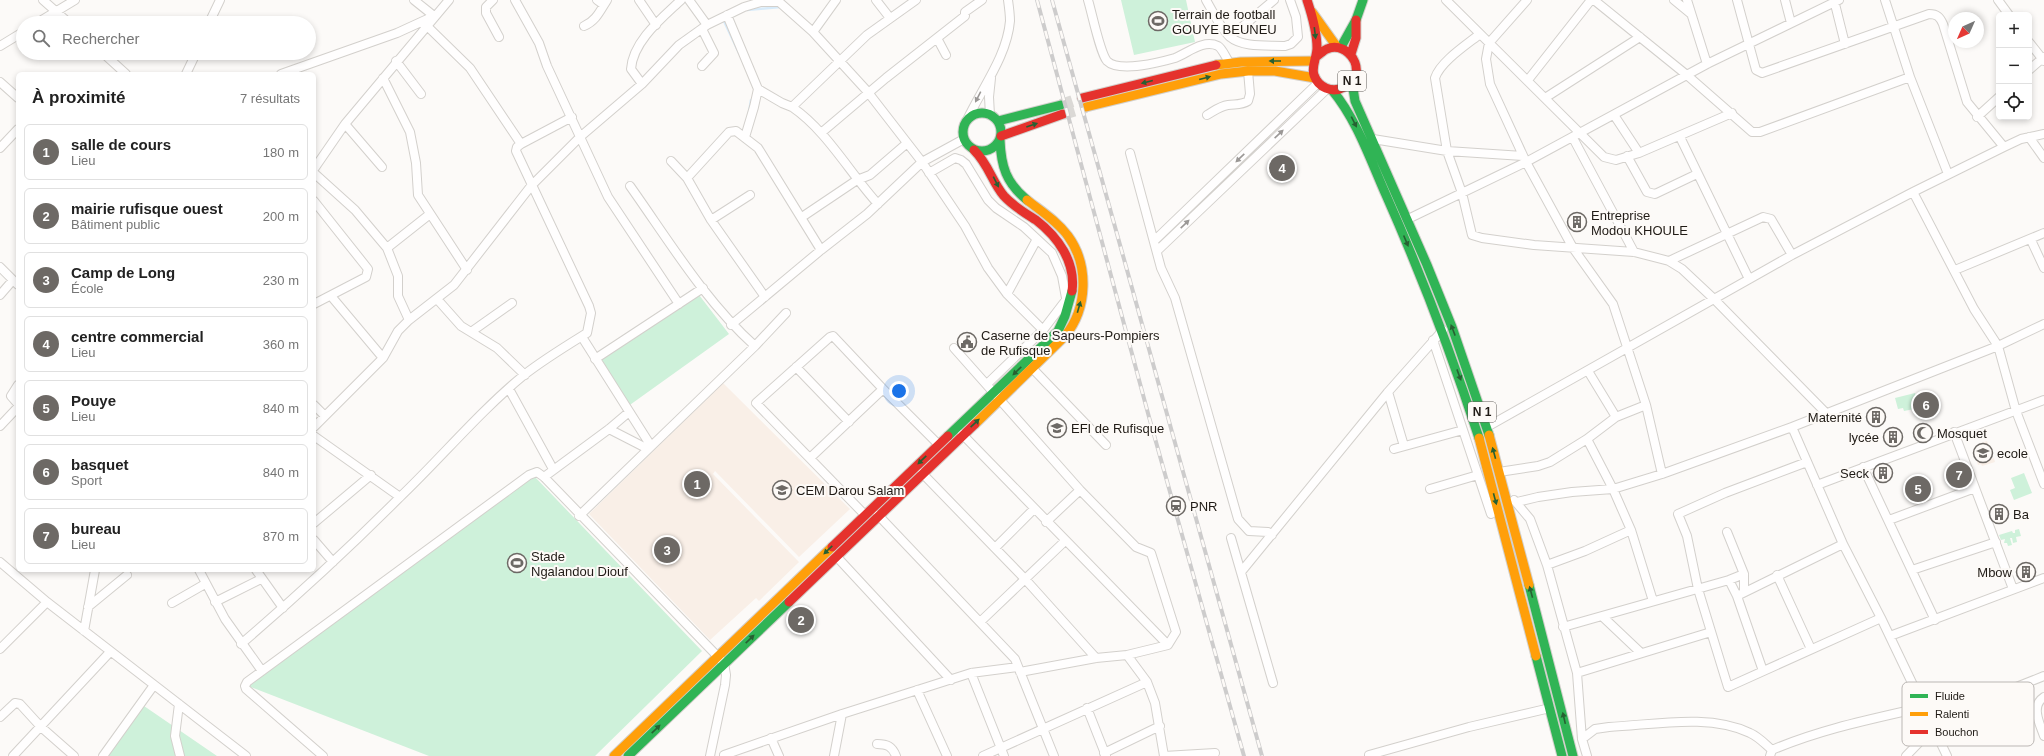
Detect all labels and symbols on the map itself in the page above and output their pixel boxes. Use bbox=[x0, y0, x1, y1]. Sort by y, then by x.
place label: Terrain de football GOUYE BEUNEU bbox=[1172, 7, 1277, 37]
sports icon: Terrain de football GOUYE BEUNEU bbox=[1147, 10, 1169, 32]
north arrow bbox=[1948, 12, 1984, 48]
one-way arrow bbox=[1312, 27, 1318, 39]
one-way arrow bbox=[1268, 58, 1281, 64]
road number: N 1 bbox=[1338, 71, 1366, 91]
one-way arrow bbox=[1199, 75, 1211, 81]
one-way arrow bbox=[1141, 79, 1153, 85]
one-way arrow bbox=[975, 91, 981, 102]
one-way arrow bbox=[1351, 116, 1357, 127]
one-way arrow bbox=[1027, 122, 1039, 128]
one-way arrow bbox=[1274, 130, 1284, 139]
pin: 4 bbox=[1269, 153, 1295, 183]
one-way arrow bbox=[1235, 154, 1245, 163]
one-way arrow bbox=[992, 176, 999, 188]
place label: Entreprise Modou KHOULE bbox=[1591, 208, 1688, 238]
building icon: Entreprise Modou KHOULE bbox=[1566, 211, 1588, 233]
one-way arrow bbox=[1180, 219, 1190, 229]
one-way arrow bbox=[1402, 235, 1409, 247]
one-way arrow bbox=[1077, 301, 1083, 313]
one-way arrow bbox=[1450, 323, 1456, 335]
place label: Caserne de Sapeurs-Pompiers de Rufisque bbox=[981, 328, 1160, 358]
public building icon: Caserne de Sapeurs-Pompiers de Rufisque bbox=[956, 331, 978, 353]
one-way arrow bbox=[1012, 366, 1022, 375]
one-way arrow bbox=[1456, 369, 1462, 381]
your location bbox=[889, 381, 909, 401]
pin: 6 bbox=[1913, 390, 1939, 420]
road number: N 1 bbox=[1468, 402, 1496, 422]
building icon: Maternité bbox=[1865, 406, 1887, 428]
place label: Maternité bbox=[1808, 410, 1862, 425]
school or university icon: EFI de Rufisque bbox=[1046, 417, 1068, 439]
one-way arrow bbox=[970, 418, 980, 427]
place label: EFI de Rufisque bbox=[1071, 421, 1164, 436]
mosque icon: Mosquet bbox=[1912, 422, 1934, 444]
building icon: lycée bbox=[1882, 426, 1904, 448]
place label: Mosquet bbox=[1937, 426, 1987, 441]
place label: lycée bbox=[1849, 430, 1879, 445]
school or university icon: ecole bbox=[1972, 442, 1994, 464]
place label: ecole bbox=[1997, 446, 2028, 461]
one-way arrow bbox=[1491, 447, 1497, 459]
one-way arrow bbox=[917, 455, 927, 465]
pin: 7 bbox=[1946, 460, 1972, 490]
building icon: Seck bbox=[1872, 462, 1894, 484]
place label: Seck bbox=[1840, 466, 1869, 481]
pin: 1 bbox=[684, 469, 710, 499]
pin: 5 bbox=[1905, 474, 1931, 504]
school or university icon: CEM Darou Salam bbox=[771, 479, 793, 501]
place label: CEM Darou Salam bbox=[796, 483, 904, 498]
one-way arrow bbox=[1492, 494, 1498, 506]
station icon: PNR bbox=[1165, 495, 1187, 517]
place label: PNR bbox=[1190, 499, 1217, 514]
building icon: Ba bbox=[1988, 503, 2010, 525]
place label: Ba bbox=[2013, 507, 2030, 522]
pin: 3 bbox=[654, 535, 680, 565]
one-way arrow bbox=[824, 545, 833, 554]
place label: Stade Ngalandou Diouf bbox=[531, 549, 628, 579]
sports icon: Stade Ngalandou Diouf bbox=[506, 552, 528, 574]
building icon: Mbow bbox=[2015, 561, 2037, 583]
place label: Mbow bbox=[1977, 565, 2013, 580]
one-way arrow bbox=[1528, 586, 1534, 598]
pin: 2 bbox=[788, 605, 814, 635]
one-way arrow bbox=[745, 635, 754, 644]
legend bbox=[1902, 682, 2034, 746]
text: Fluide bbox=[1935, 690, 1965, 702]
text: Ralenti bbox=[1935, 708, 1969, 720]
one-way arrow bbox=[1560, 712, 1566, 724]
one-way arrow bbox=[651, 724, 661, 734]
text: Bouchon bbox=[1935, 726, 1978, 738]

